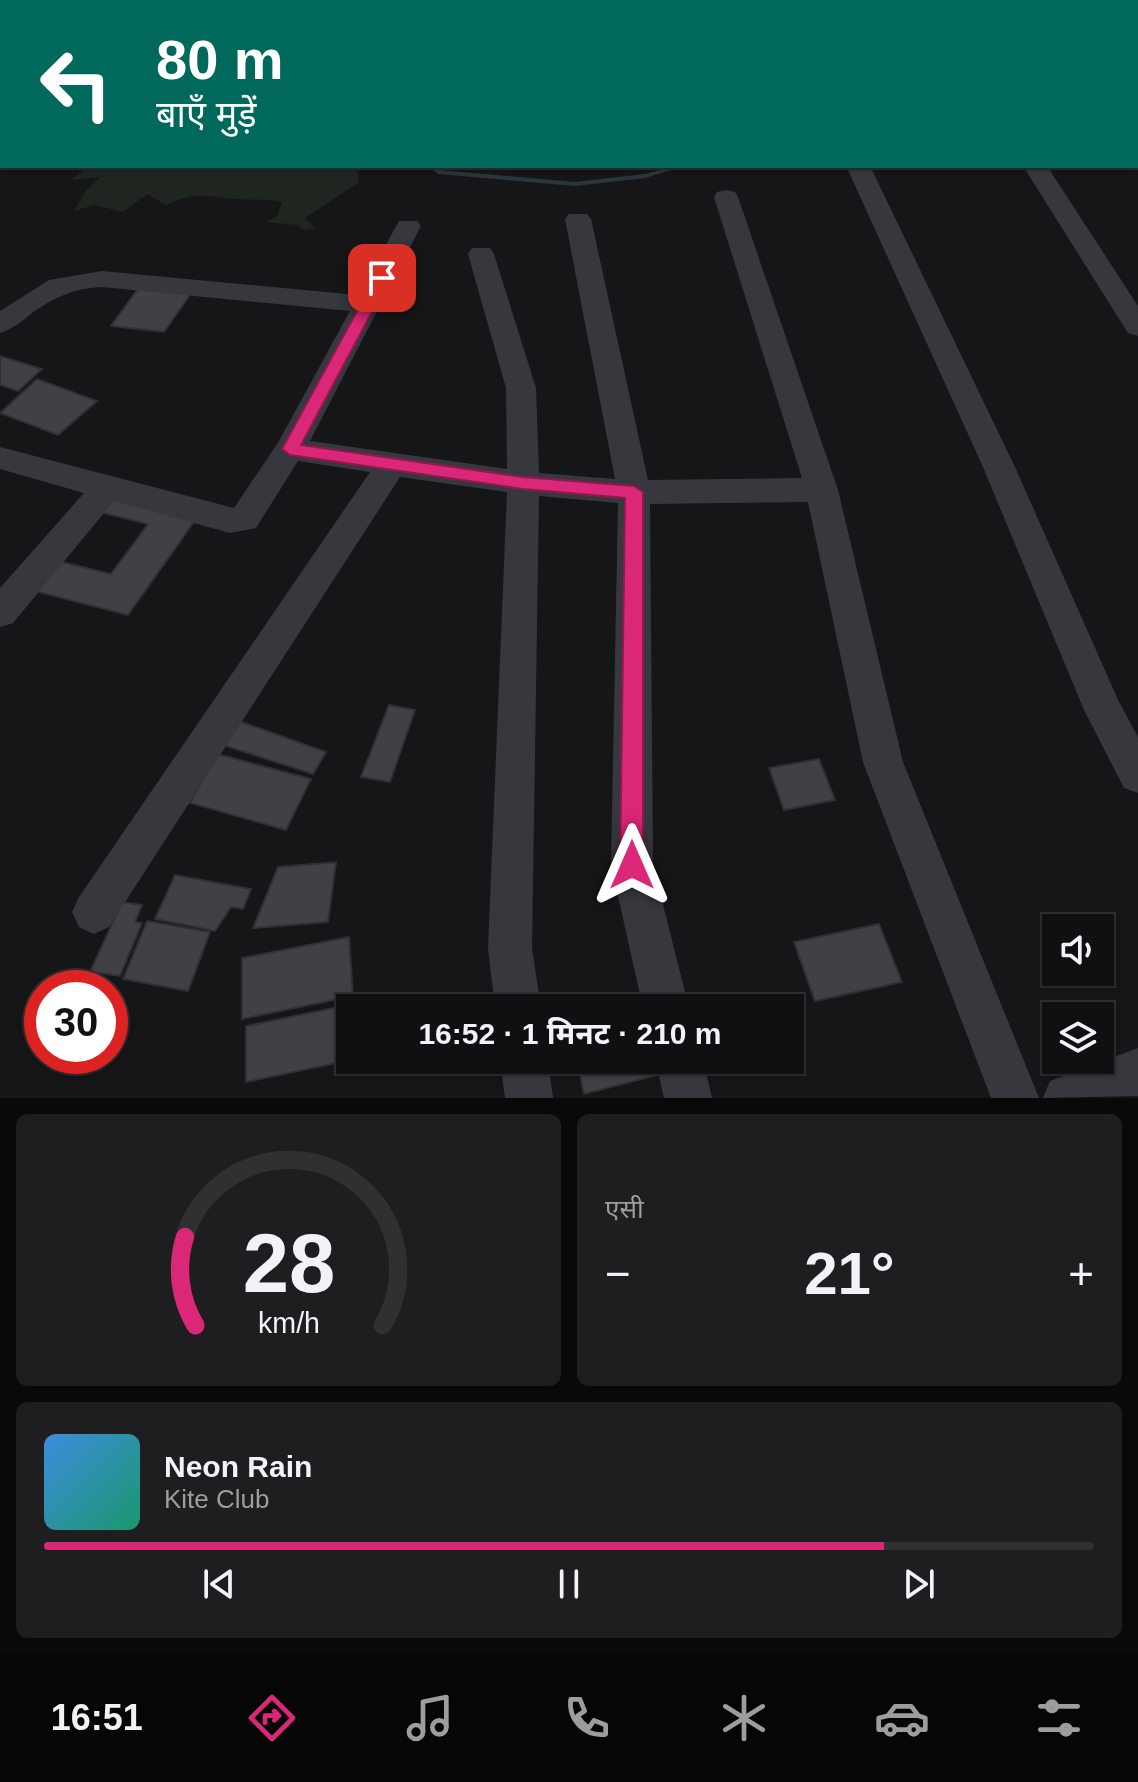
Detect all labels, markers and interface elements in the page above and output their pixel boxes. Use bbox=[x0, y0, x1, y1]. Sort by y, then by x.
text: 80 m bbox=[156, 28, 284, 91]
icon: left bbox=[24, 32, 128, 136]
text: बाएँ मुड़ें bbox=[156, 94, 257, 135]
pin bbox=[348, 244, 416, 312]
icon: arrive bbox=[360, 256, 404, 300]
position arrow bbox=[590, 823, 674, 907]
map controls bbox=[1042, 914, 1114, 1074]
button: sound bbox=[1042, 914, 1114, 986]
speed limit sign: 30 bbox=[24, 970, 128, 1074]
button: layers bbox=[1042, 1002, 1114, 1074]
text: 16:52 · 1 मिनट · 210 m bbox=[418, 1017, 722, 1050]
text: एसी bbox=[605, 1194, 644, 1224]
text: 28 bbox=[242, 1217, 335, 1310]
text: 21° bbox=[804, 1240, 895, 1307]
text: − bbox=[605, 1249, 631, 1298]
text: + bbox=[1068, 1249, 1094, 1298]
text: km/h bbox=[258, 1307, 319, 1339]
text: Neon Rain bbox=[164, 1450, 312, 1483]
text: Kite Club bbox=[164, 1484, 270, 1514]
icon: previous bbox=[197, 1562, 241, 1606]
icon: pause bbox=[547, 1562, 591, 1606]
icon: next bbox=[897, 1562, 941, 1606]
icon: directions bbox=[244, 1690, 300, 1746]
icon: music bbox=[402, 1690, 458, 1746]
icon: phone bbox=[559, 1690, 615, 1746]
icon: climate bbox=[716, 1690, 772, 1746]
icon: car bbox=[874, 1690, 930, 1746]
icon: filters bbox=[1031, 1690, 1087, 1746]
text: 16:51 bbox=[51, 1697, 143, 1738]

